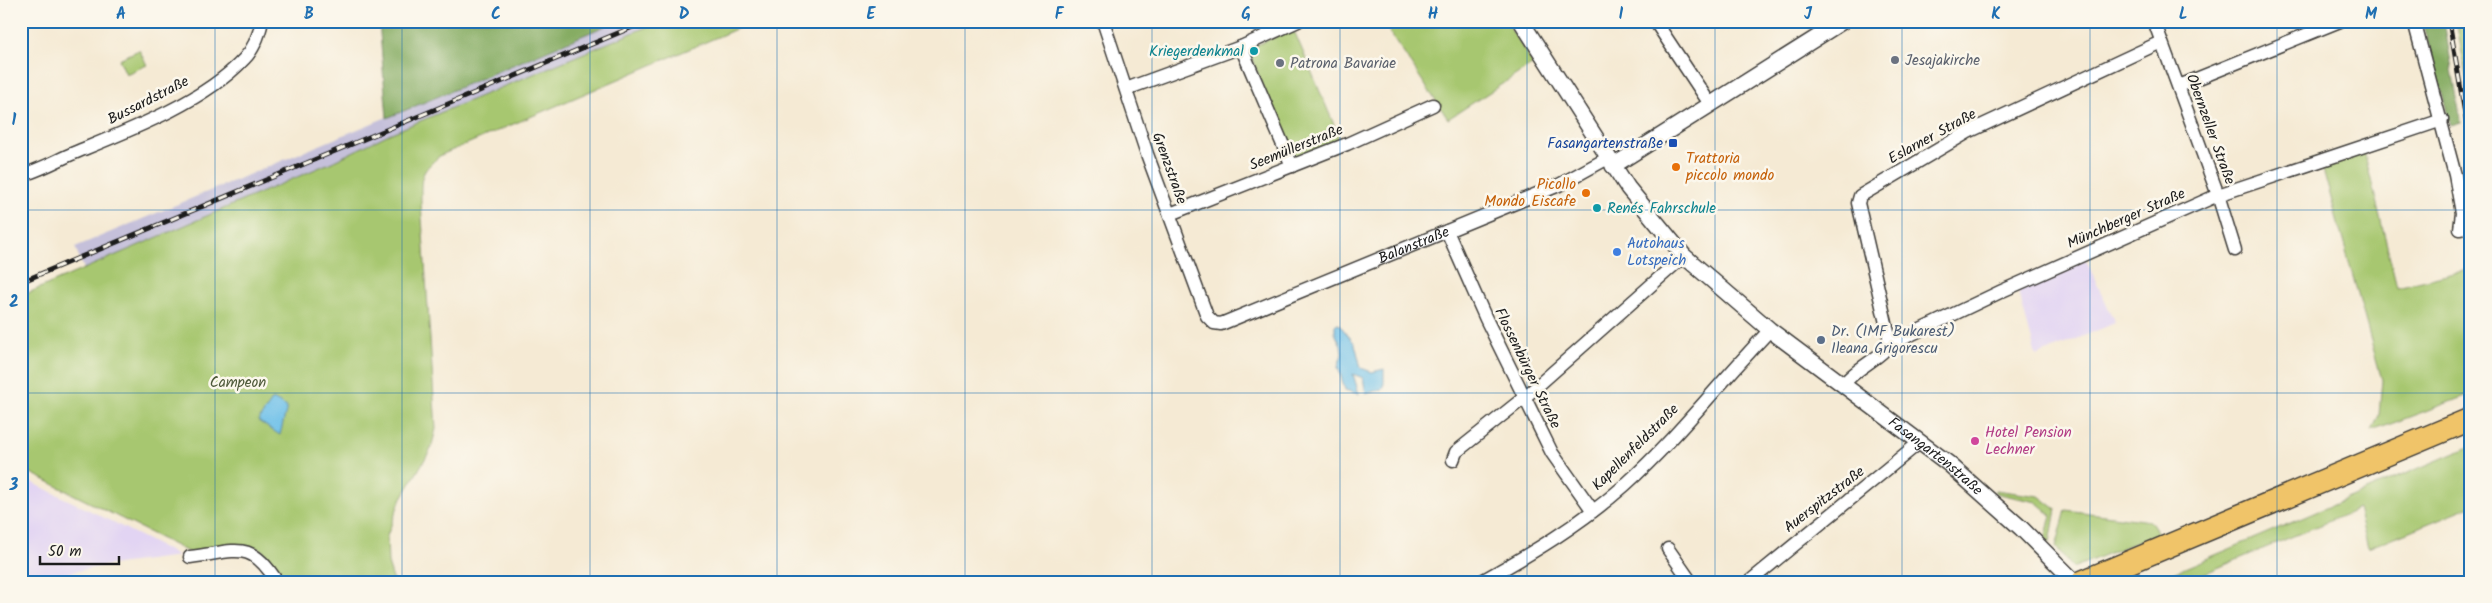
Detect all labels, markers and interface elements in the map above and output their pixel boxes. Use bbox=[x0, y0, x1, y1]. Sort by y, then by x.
text: A bbox=[116, 2, 126, 27]
text: B bbox=[304, 2, 314, 27]
text: C bbox=[491, 2, 501, 27]
text: D bbox=[679, 2, 690, 27]
text: E bbox=[867, 2, 877, 27]
text: F bbox=[1055, 2, 1065, 27]
text: G bbox=[1241, 2, 1251, 27]
text: H bbox=[1428, 2, 1438, 27]
text: I bbox=[1619, 2, 1624, 27]
text: J bbox=[1804, 2, 1813, 27]
text: K bbox=[1991, 2, 2001, 27]
text: L bbox=[2179, 2, 2187, 27]
text: M bbox=[2365, 2, 2378, 27]
place label: Kriegerdenkmal bbox=[1149, 40, 1244, 64]
marker: Kriegerdenkmal bbox=[1248, 45, 1260, 57]
place label: Jesajakirche bbox=[1905, 49, 1980, 73]
place label: Patrona Bavariae bbox=[1290, 52, 1396, 76]
marker: Jesajakirche bbox=[1889, 54, 1901, 66]
marker: Patrona Bavariae bbox=[1274, 57, 1286, 69]
street label: Bussardstraße bbox=[103, 70, 194, 132]
street label: Obernzeller Straße bbox=[2179, 70, 2241, 188]
street label: Eslarner Straße bbox=[1884, 103, 1981, 171]
text: 1 bbox=[12, 108, 17, 133]
street label: Seemüllerstraße bbox=[1246, 118, 1347, 178]
street label: Grenzstraße bbox=[1145, 129, 1193, 208]
place label: Fasangartenstraße bbox=[1547, 132, 1663, 156]
marker: Fasangartenstraße bbox=[1667, 137, 1679, 149]
place label: Trattoria piccolo mondo bbox=[1685, 147, 1775, 188]
marker: Trattoria piccolo mondo bbox=[1670, 161, 1682, 173]
place label: Picollo Mondo Eiscafe bbox=[1484, 173, 1576, 214]
street label: Münchberger Straße bbox=[2063, 182, 2190, 256]
marker: Picollo Mondo Eiscafe bbox=[1580, 187, 1592, 199]
place label: Renés Fahrschule bbox=[1607, 197, 1716, 221]
marker: Renés Fahrschule bbox=[1591, 202, 1603, 214]
street label: Balanstraße bbox=[1375, 220, 1453, 271]
place label: Autohaus Lotspeich bbox=[1627, 232, 1686, 273]
marker: Autohaus Lotspeich bbox=[1611, 246, 1623, 258]
text: 2 bbox=[9, 290, 19, 315]
street label: Flossenbürger Straße bbox=[1487, 304, 1567, 433]
place label: Dr. (IMF Bukarest) Ileana Grigorescu bbox=[1831, 320, 1955, 361]
marker: Dr. (IMF Bukarest) Ileana Grigorescu bbox=[1815, 334, 1827, 346]
park label: Campeon bbox=[210, 371, 266, 395]
street label: Kapellenfeldstraße bbox=[1586, 398, 1685, 497]
street label: Fasangartenstraße bbox=[1882, 411, 1988, 502]
place label: Hotel Pension Lechner bbox=[1985, 421, 2072, 462]
marker: Hotel Pension Lechner bbox=[1969, 435, 1981, 447]
street label: Auerspitzstraße bbox=[1779, 460, 1871, 539]
text: 3 bbox=[9, 473, 19, 498]
scale bar bbox=[40, 533, 119, 565]
text: 50 m bbox=[48, 540, 82, 564]

